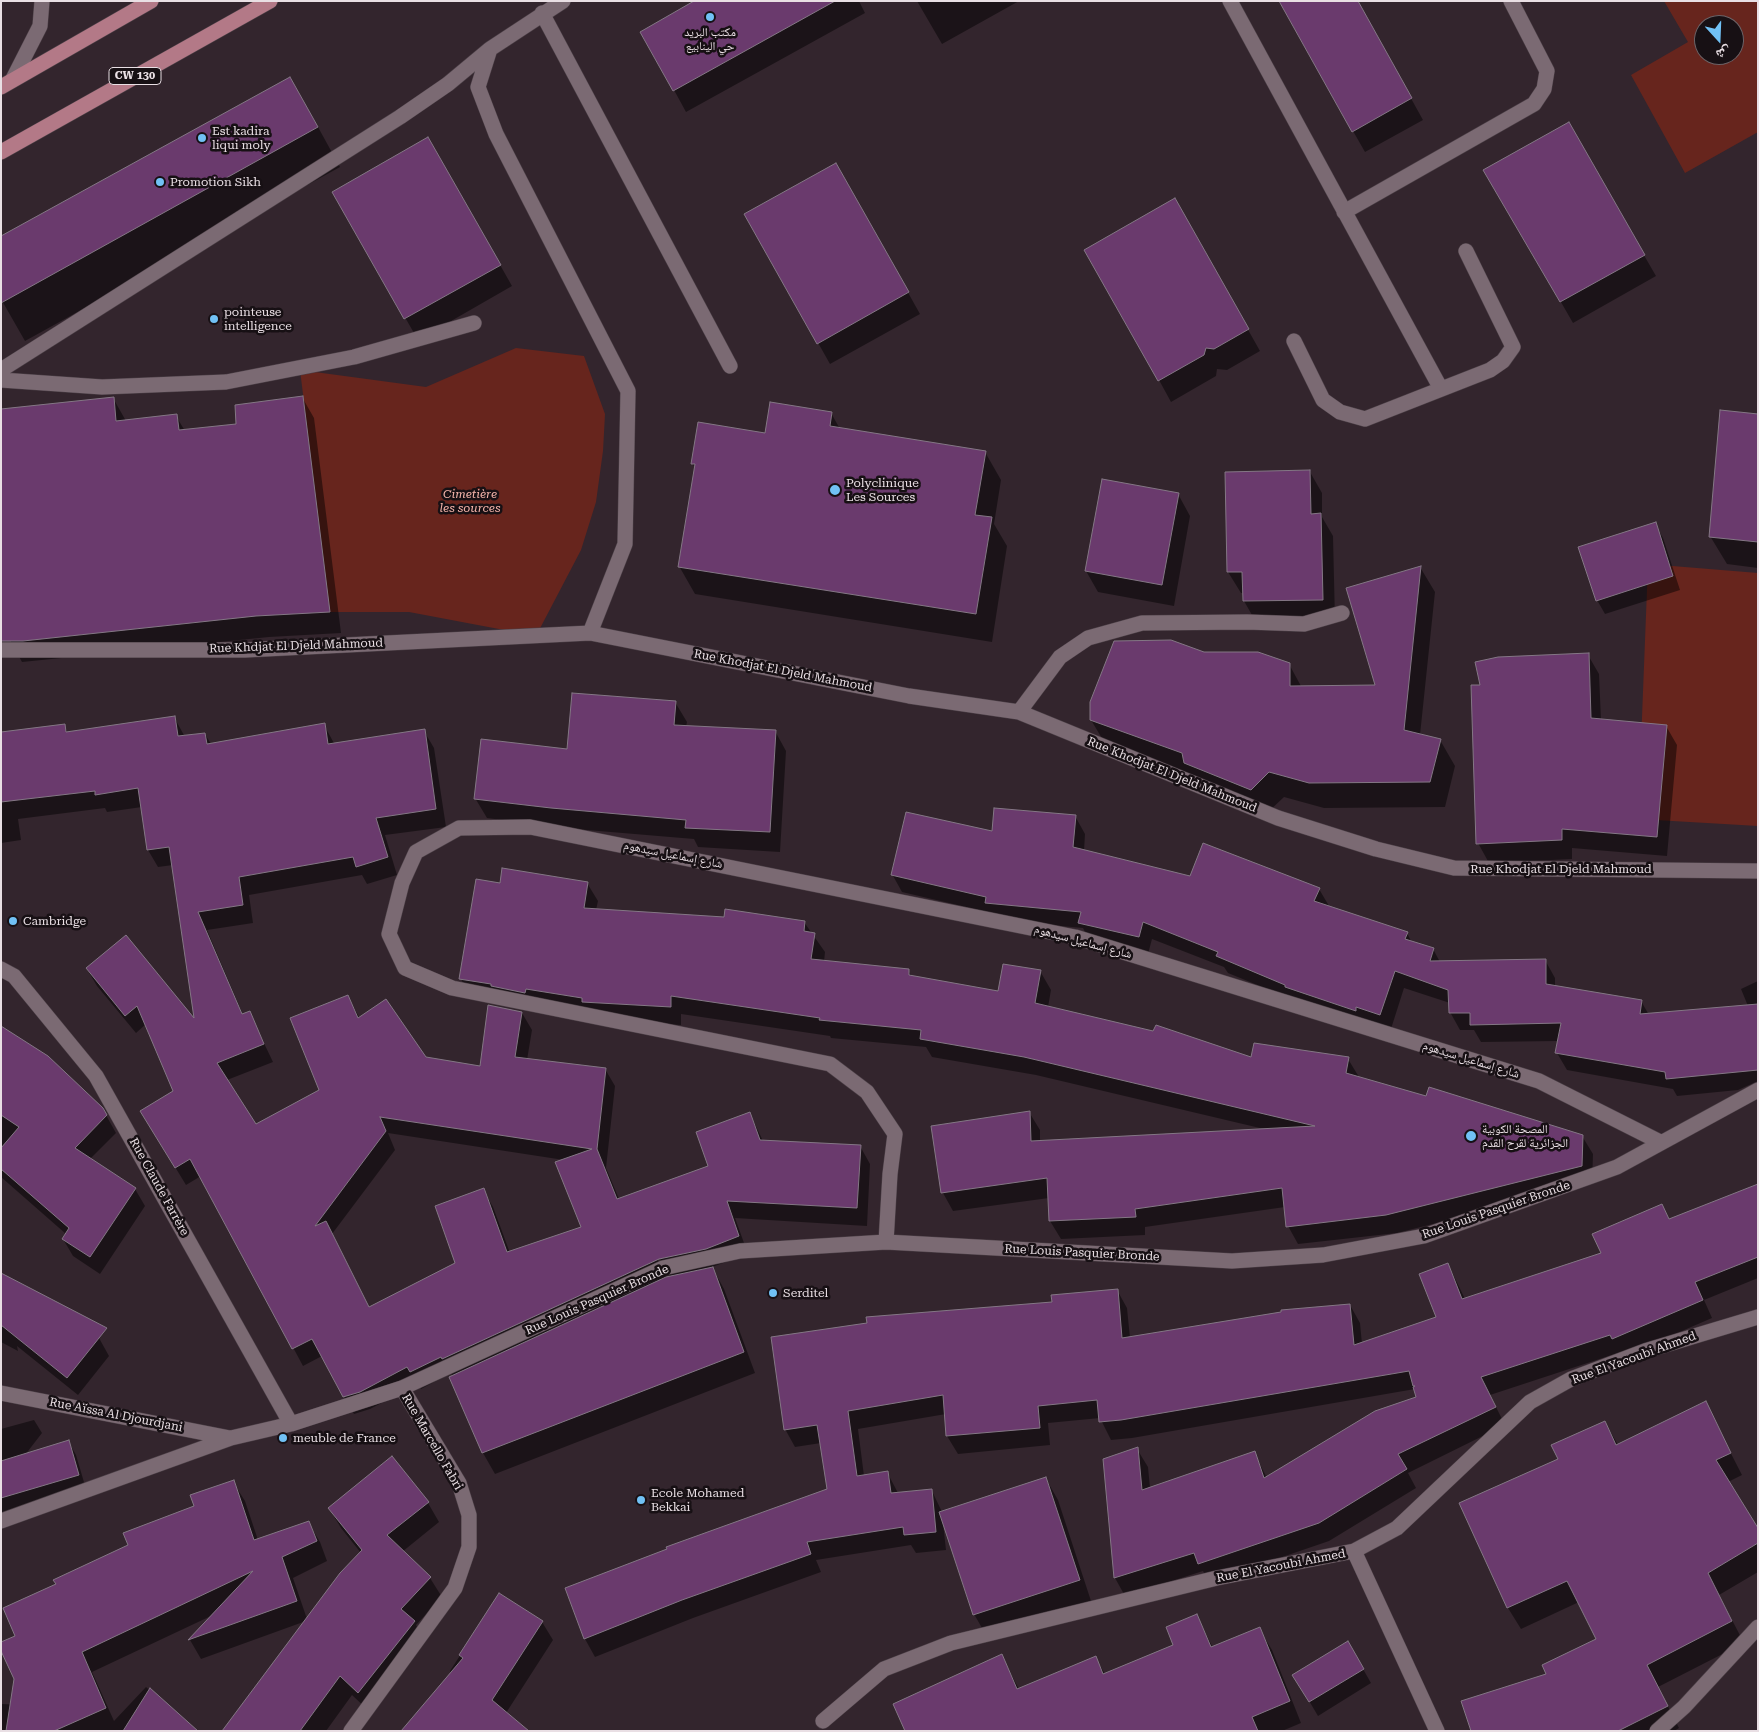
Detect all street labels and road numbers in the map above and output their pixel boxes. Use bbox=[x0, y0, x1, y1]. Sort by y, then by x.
road number: CW 130 bbox=[109, 68, 161, 84]
street label: Rue Khdjat El Djeld Mahmoud bbox=[209, 636, 383, 656]
street label: Rue Khodjat El Djeld Mahmoud bbox=[693, 647, 873, 695]
street label: Rue Khodjat El Djeld Mahmoud bbox=[1085, 734, 1259, 816]
street label: شارع إسماعيل سيدهوم bbox=[622, 838, 724, 872]
street label: Rue Khodjat El Djeld Mahmoud bbox=[1470, 862, 1652, 876]
street label: شارع إسماعيل سيدهوم bbox=[1033, 922, 1133, 962]
street label: شارع إسماعيل سيدهوم bbox=[1421, 1038, 1521, 1082]
street label: Rue Claude Farrère bbox=[126, 1136, 192, 1238]
street label: Rue Louis Pasquier Bronde bbox=[1420, 1178, 1572, 1242]
street label: Rue Louis Pasquier Bronde bbox=[1004, 1242, 1160, 1264]
street label: Rue Louis Pasquier Bronde bbox=[523, 1262, 671, 1338]
street label: Rue El Yacoubi Ahmed bbox=[1570, 1329, 1698, 1387]
street label: Rue Marcello Fabri bbox=[399, 1391, 465, 1493]
street label: Rue Aïssa Al Djourdjani bbox=[48, 1395, 184, 1435]
street label: Rue El Yacoubi Ahmed bbox=[1215, 1546, 1347, 1586]

